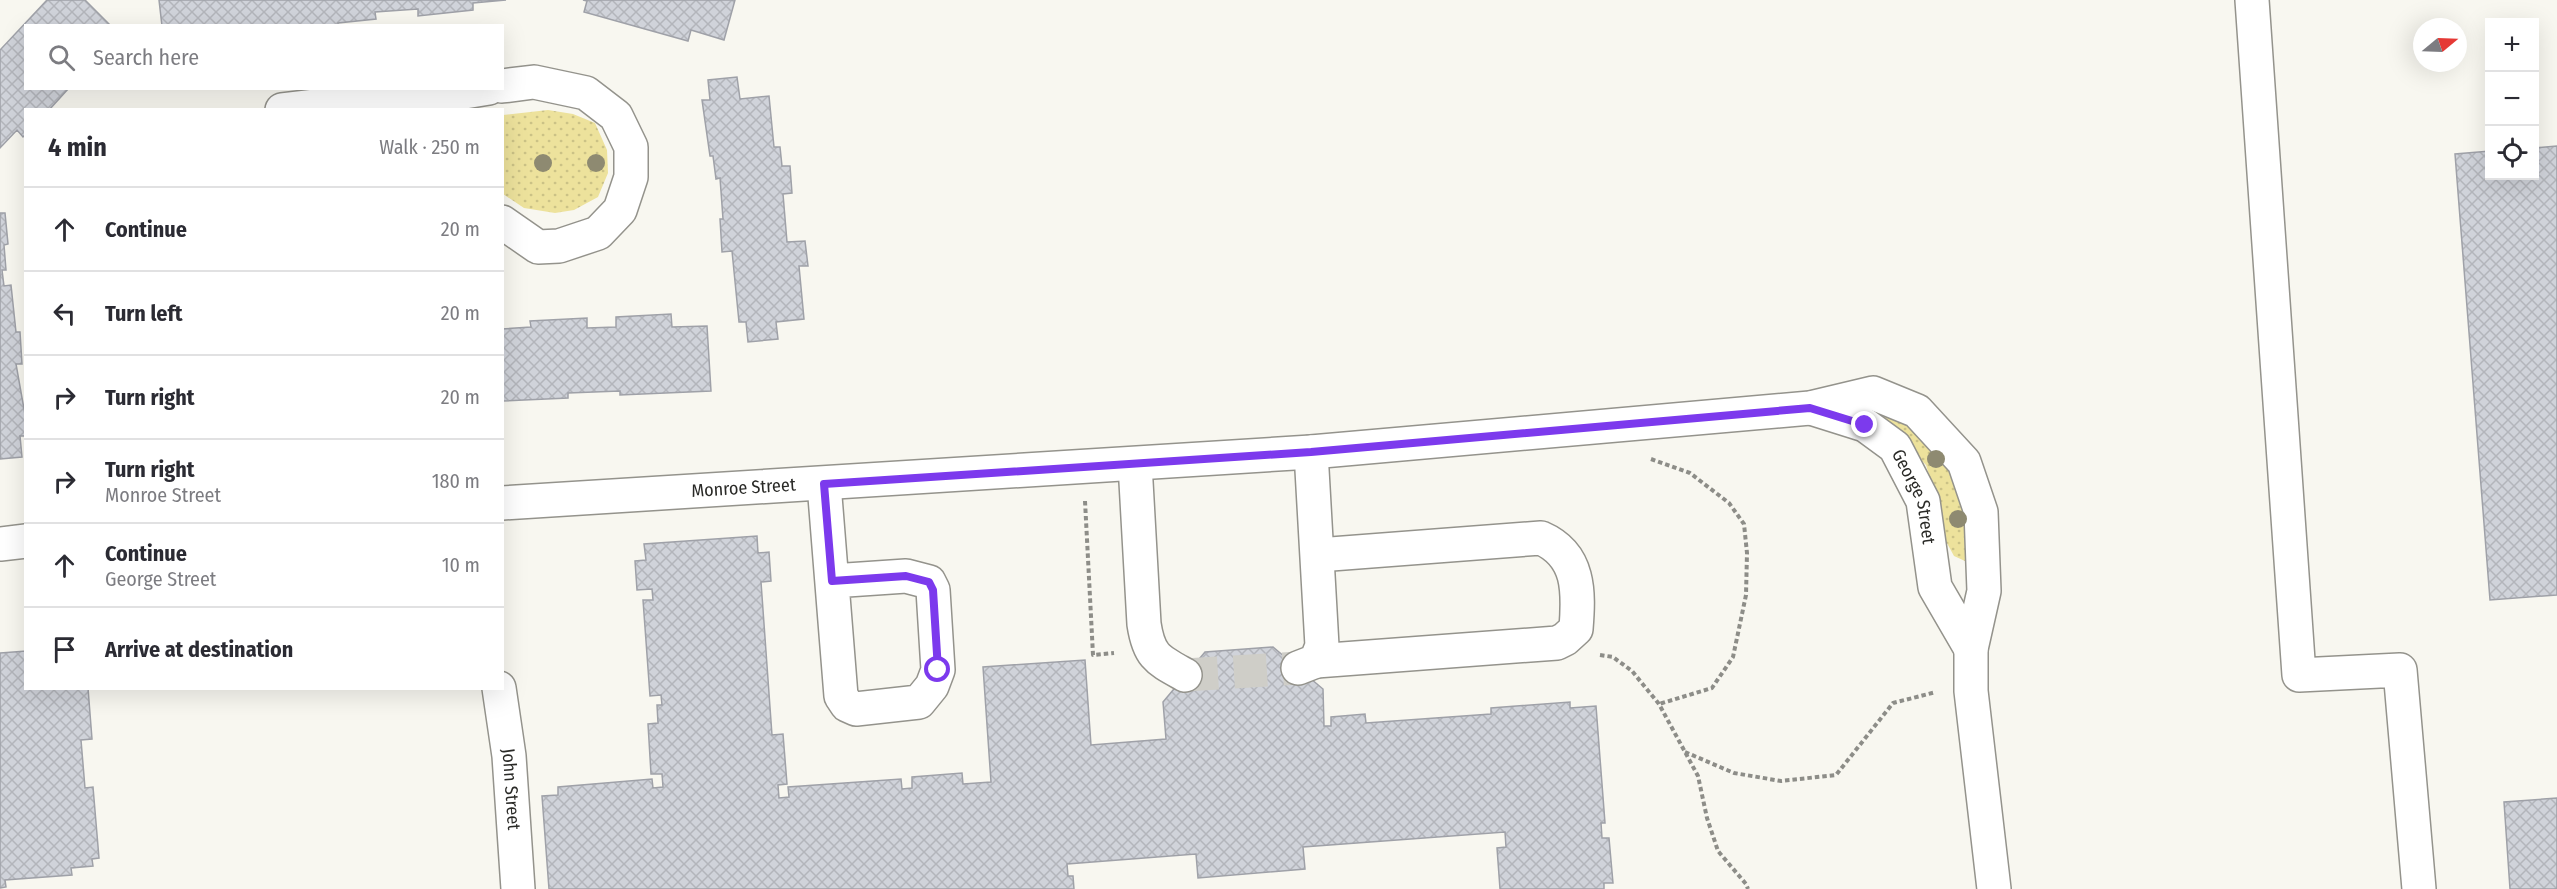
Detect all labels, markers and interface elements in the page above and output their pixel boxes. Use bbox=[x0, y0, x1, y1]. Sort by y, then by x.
north arrow bbox=[2413, 18, 2467, 72]
map controls bbox=[2485, 18, 2539, 180]
button: + bbox=[2485, 18, 2539, 72]
search box bbox=[24, 24, 504, 90]
icon: search bbox=[45, 41, 78, 74]
text: Search here bbox=[93, 44, 199, 71]
button: − bbox=[2485, 72, 2539, 126]
button: locate bbox=[2485, 126, 2539, 180]
text: 4 min bbox=[48, 132, 107, 163]
text: Walk · 250 m bbox=[379, 135, 480, 159]
icon: ahead bbox=[48, 213, 81, 246]
text: Continue bbox=[105, 216, 187, 243]
text: 20 m bbox=[441, 217, 480, 241]
icon: left bbox=[48, 297, 81, 330]
text: Turn left bbox=[105, 300, 183, 327]
text: 20 m bbox=[441, 301, 480, 325]
icon: right bbox=[48, 381, 81, 414]
text: Turn right bbox=[105, 384, 194, 411]
text: 20 m bbox=[441, 385, 480, 409]
route end bbox=[1851, 411, 1877, 437]
street label: George Street bbox=[1887, 445, 1940, 546]
text: Turn right bbox=[105, 456, 194, 483]
icon: right bbox=[48, 465, 81, 498]
text: 180 m bbox=[432, 469, 480, 493]
street label: Monroe Street bbox=[691, 474, 796, 502]
text: Monroe Street bbox=[105, 483, 221, 507]
text: Continue bbox=[105, 540, 187, 567]
icon: ahead bbox=[48, 549, 81, 582]
text: 10 m bbox=[442, 553, 480, 577]
text: George Street bbox=[105, 567, 216, 591]
icon: arrive bbox=[48, 633, 81, 666]
text: Arrive at destination bbox=[105, 636, 293, 663]
route start bbox=[924, 656, 950, 682]
street label: John Street bbox=[497, 747, 525, 831]

